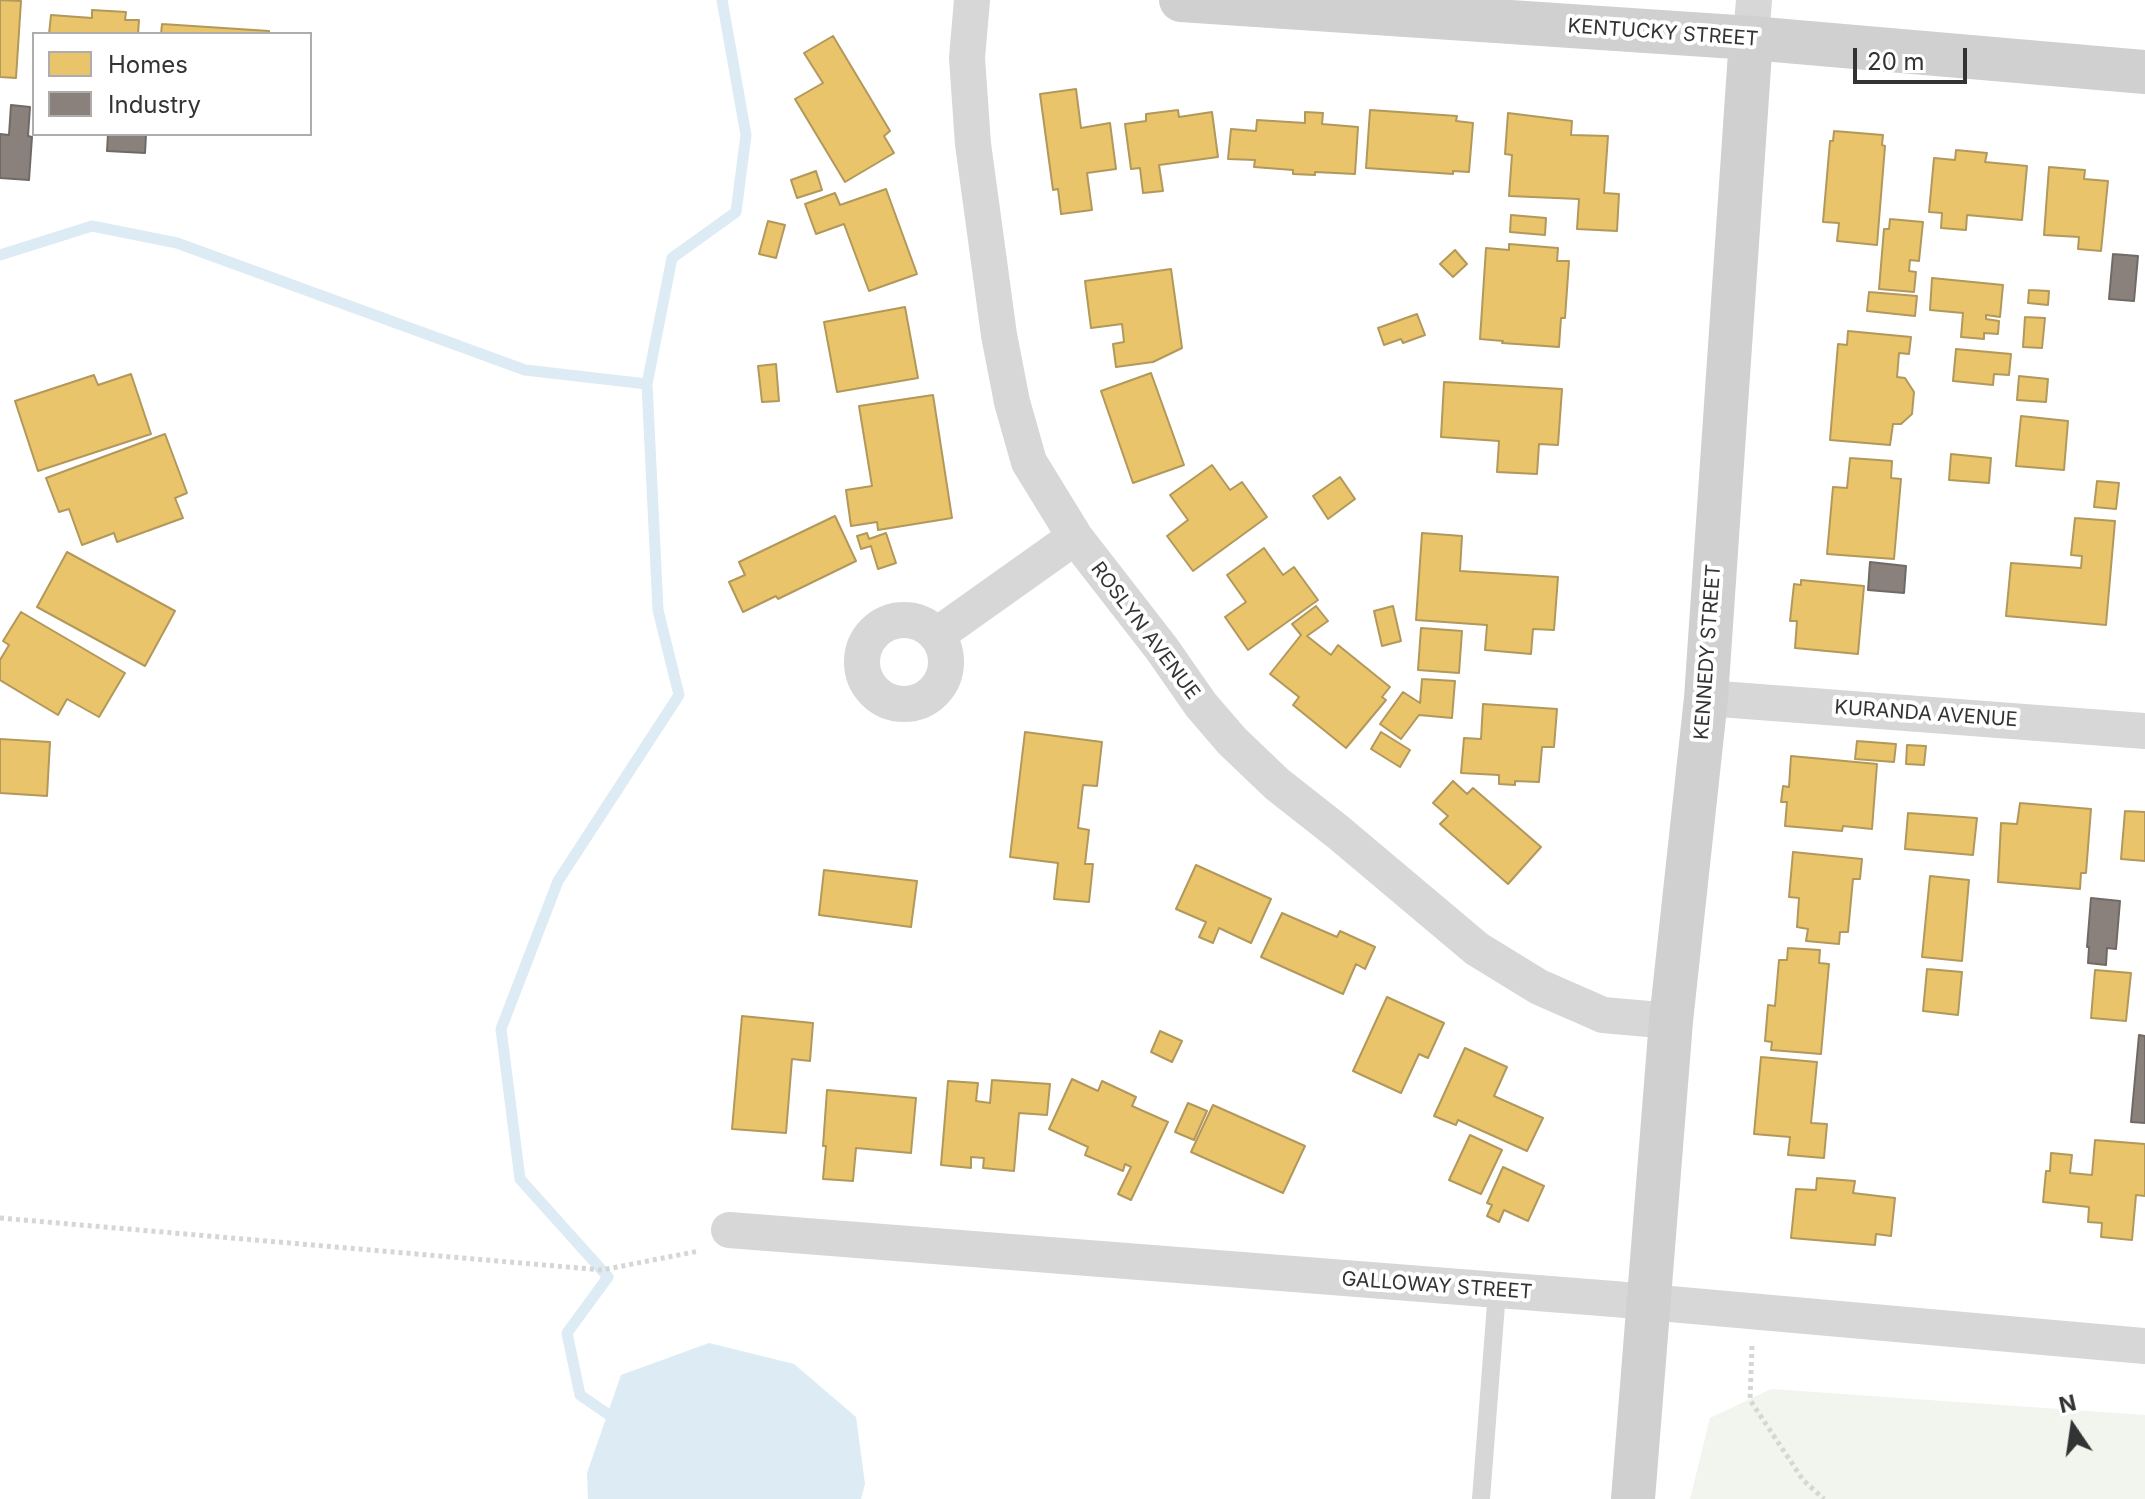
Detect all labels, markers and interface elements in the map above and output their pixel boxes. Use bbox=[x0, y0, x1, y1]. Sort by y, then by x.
street label: KENTUCKY STREET bbox=[1567, 14, 1759, 52]
legend bbox=[32, 32, 312, 136]
scale bar bbox=[1857, 32, 1971, 82]
text: 20 m bbox=[1867, 47, 1925, 76]
text: Homes bbox=[108, 50, 188, 79]
text: Industry bbox=[108, 90, 201, 119]
street label: ROSLYN AVENUE bbox=[1085, 557, 1205, 705]
street label: KENNEDY STREET bbox=[1690, 563, 1726, 741]
street label: KURANDA AVENUE bbox=[1834, 696, 2018, 732]
street label: GALLOWAY STREET bbox=[1341, 1267, 1533, 1305]
north arrow bbox=[2033, 1387, 2113, 1467]
text: N bbox=[2057, 1389, 2079, 1418]

